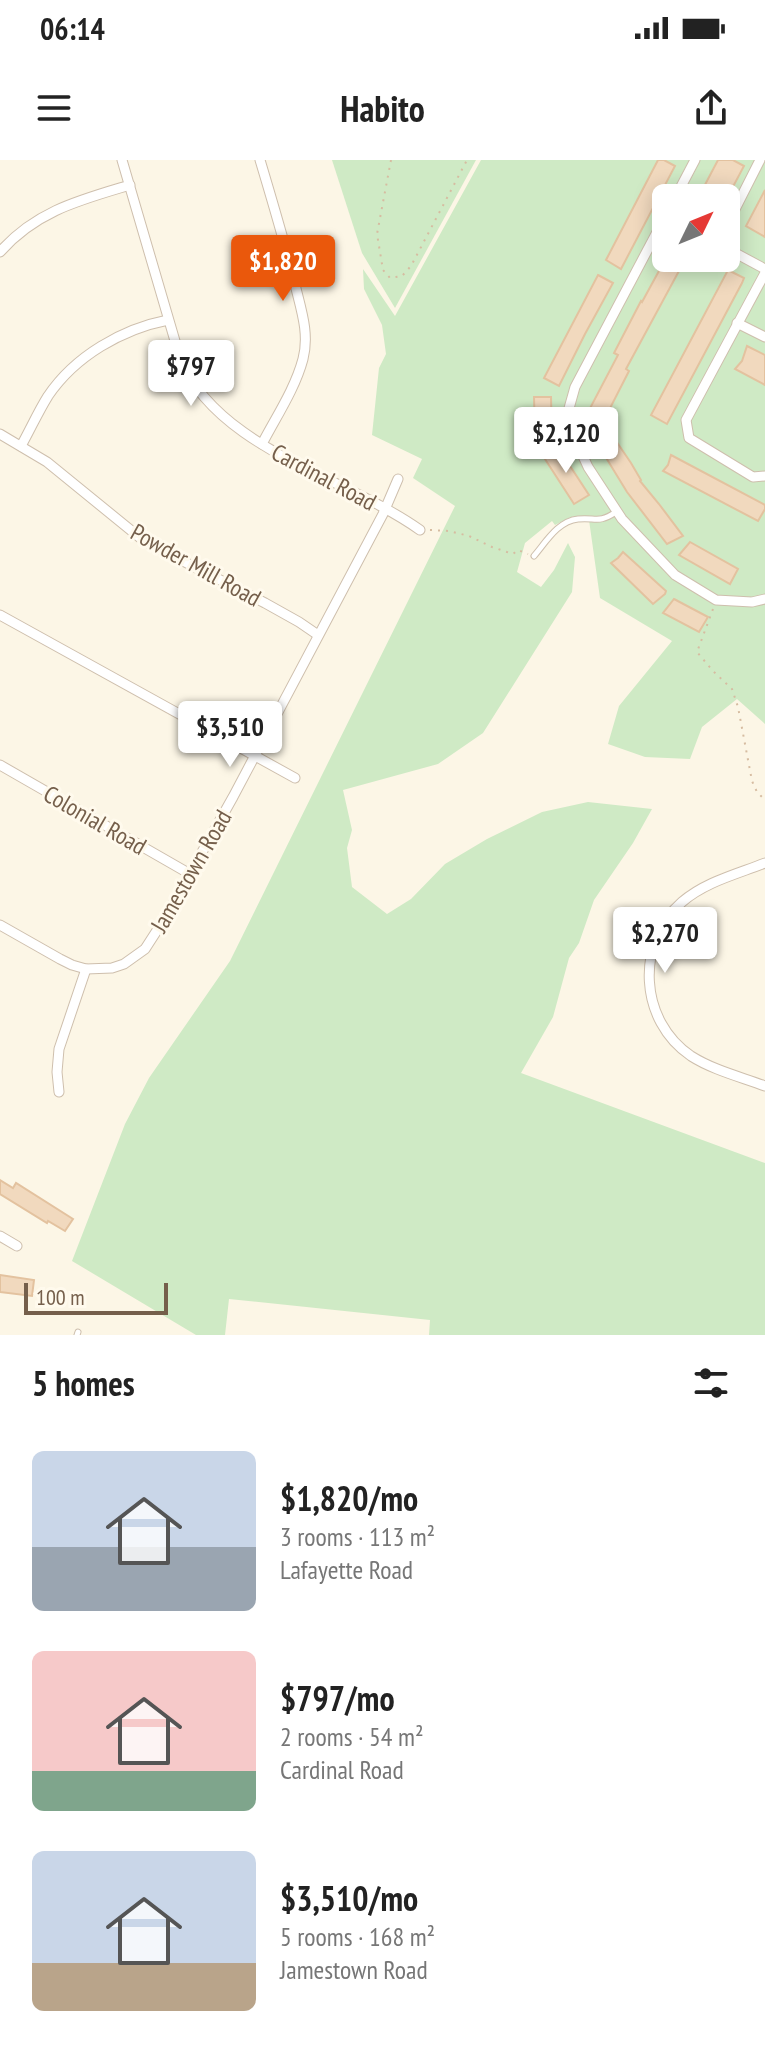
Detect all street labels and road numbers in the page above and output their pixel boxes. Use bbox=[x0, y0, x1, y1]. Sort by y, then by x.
street label: Cardinal Road bbox=[266, 437, 382, 517]
street label: Powder Mill Road bbox=[125, 517, 267, 613]
street label: Colonial Road bbox=[38, 778, 152, 862]
street label: Jamestown Road bbox=[143, 804, 239, 939]

